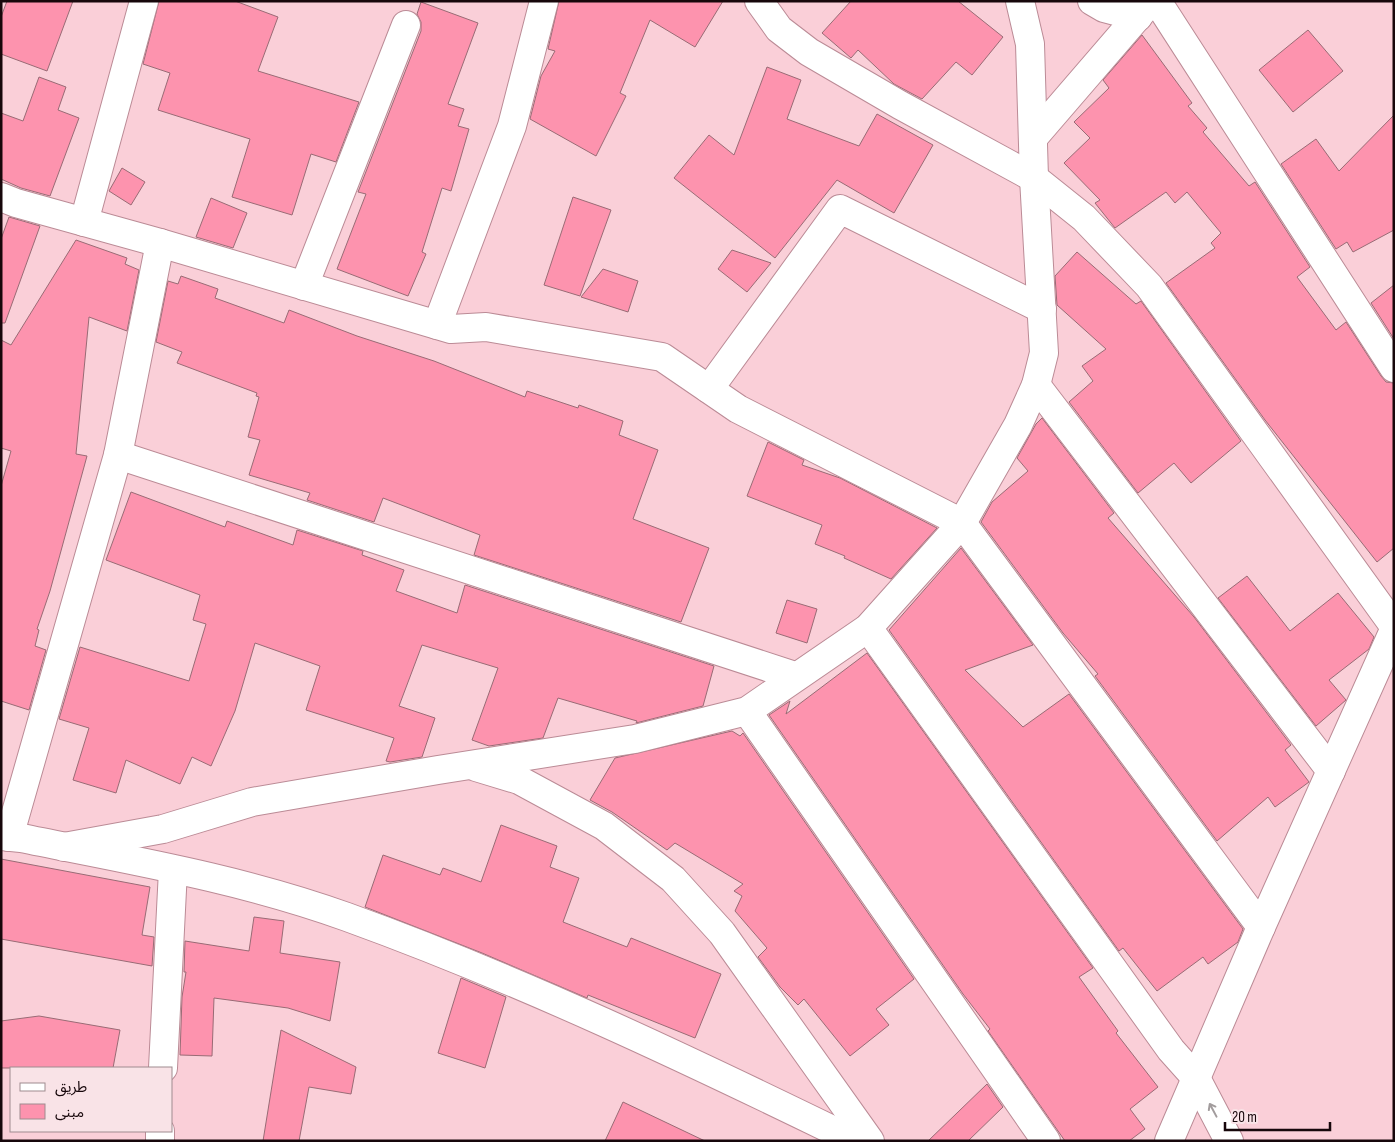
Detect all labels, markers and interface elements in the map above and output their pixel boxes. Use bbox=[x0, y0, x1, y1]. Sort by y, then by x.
legend bbox=[10, 1067, 172, 1132]
text: طريق bbox=[55, 1078, 87, 1097]
scale bar bbox=[1225, 1100, 1330, 1132]
one-way arrow bbox=[1208, 1102, 1218, 1117]
text: مبنى bbox=[55, 1103, 84, 1122]
text: 20 m bbox=[1232, 1108, 1257, 1127]

